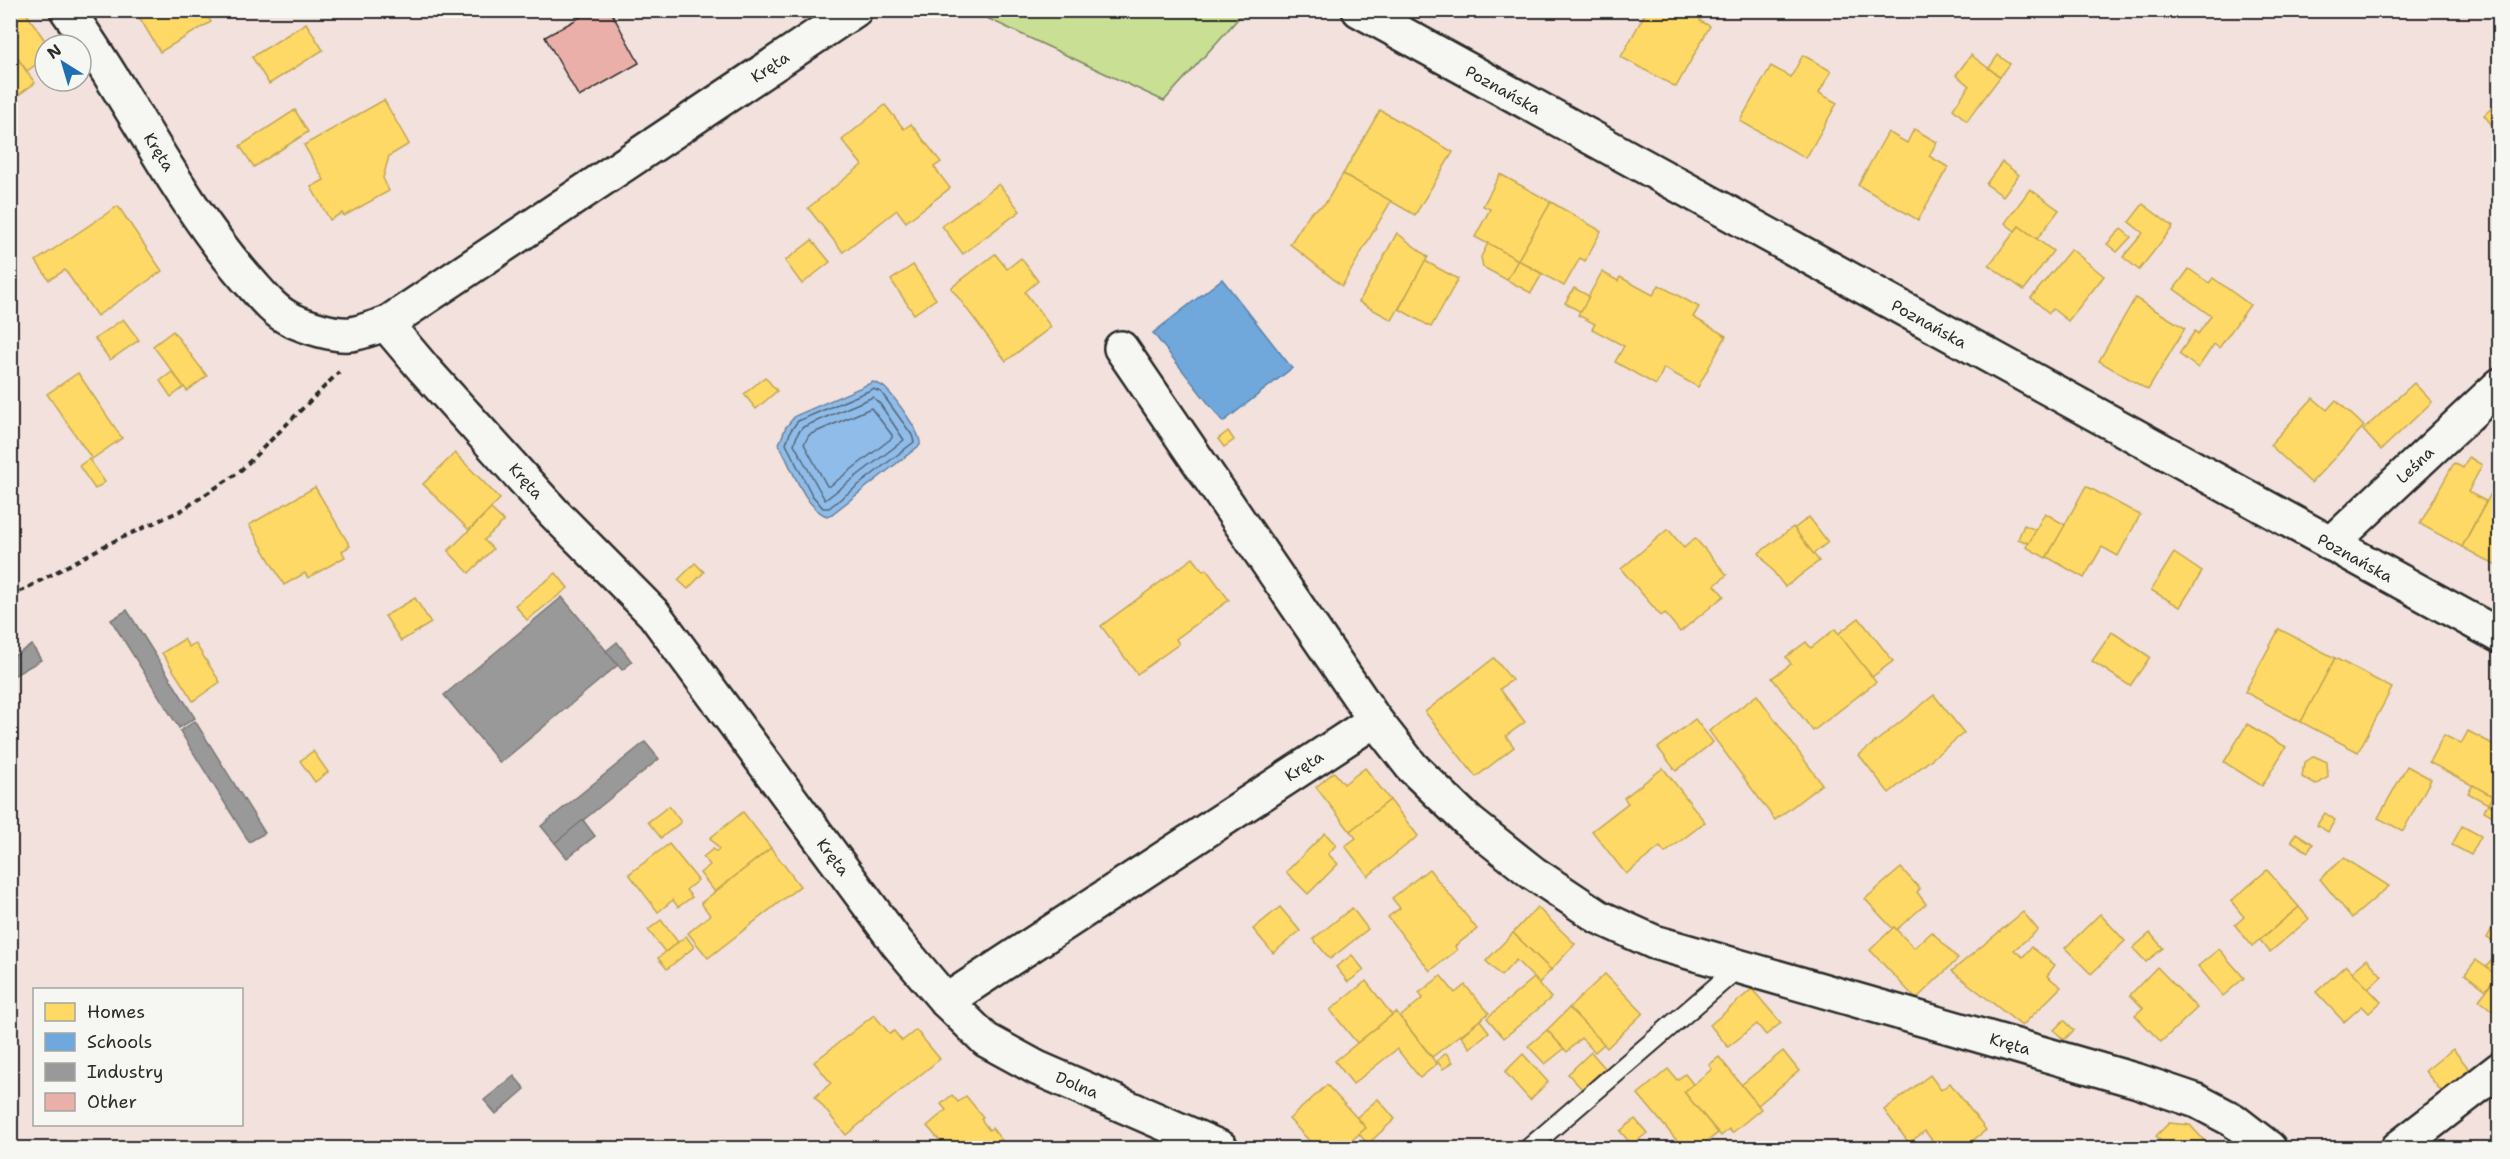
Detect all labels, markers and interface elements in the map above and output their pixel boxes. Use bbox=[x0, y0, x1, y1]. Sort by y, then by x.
north arrow bbox=[33, 33, 93, 93]
text: N bbox=[43, 39, 66, 64]
street label: Kręta bbox=[747, 47, 793, 87]
street label: Poznańska bbox=[1462, 61, 1544, 119]
street label: Kręta bbox=[139, 129, 179, 175]
street label: Poznańska bbox=[1888, 295, 1970, 353]
street label: Leśna bbox=[2392, 442, 2438, 488]
street label: Kręta bbox=[504, 458, 548, 504]
street label: Poznańska bbox=[2314, 529, 2396, 587]
street label: Kręta bbox=[1281, 746, 1327, 786]
street label: Kręta bbox=[812, 834, 854, 880]
legend bbox=[33, 988, 243, 1126]
text: Homes bbox=[87, 1000, 145, 1024]
street label: Kręta bbox=[1987, 1028, 2033, 1060]
text: Schools bbox=[87, 1030, 153, 1054]
text: Industry bbox=[87, 1060, 163, 1084]
street label: Dolna bbox=[1052, 1067, 1102, 1103]
text: Other bbox=[87, 1090, 137, 1114]

